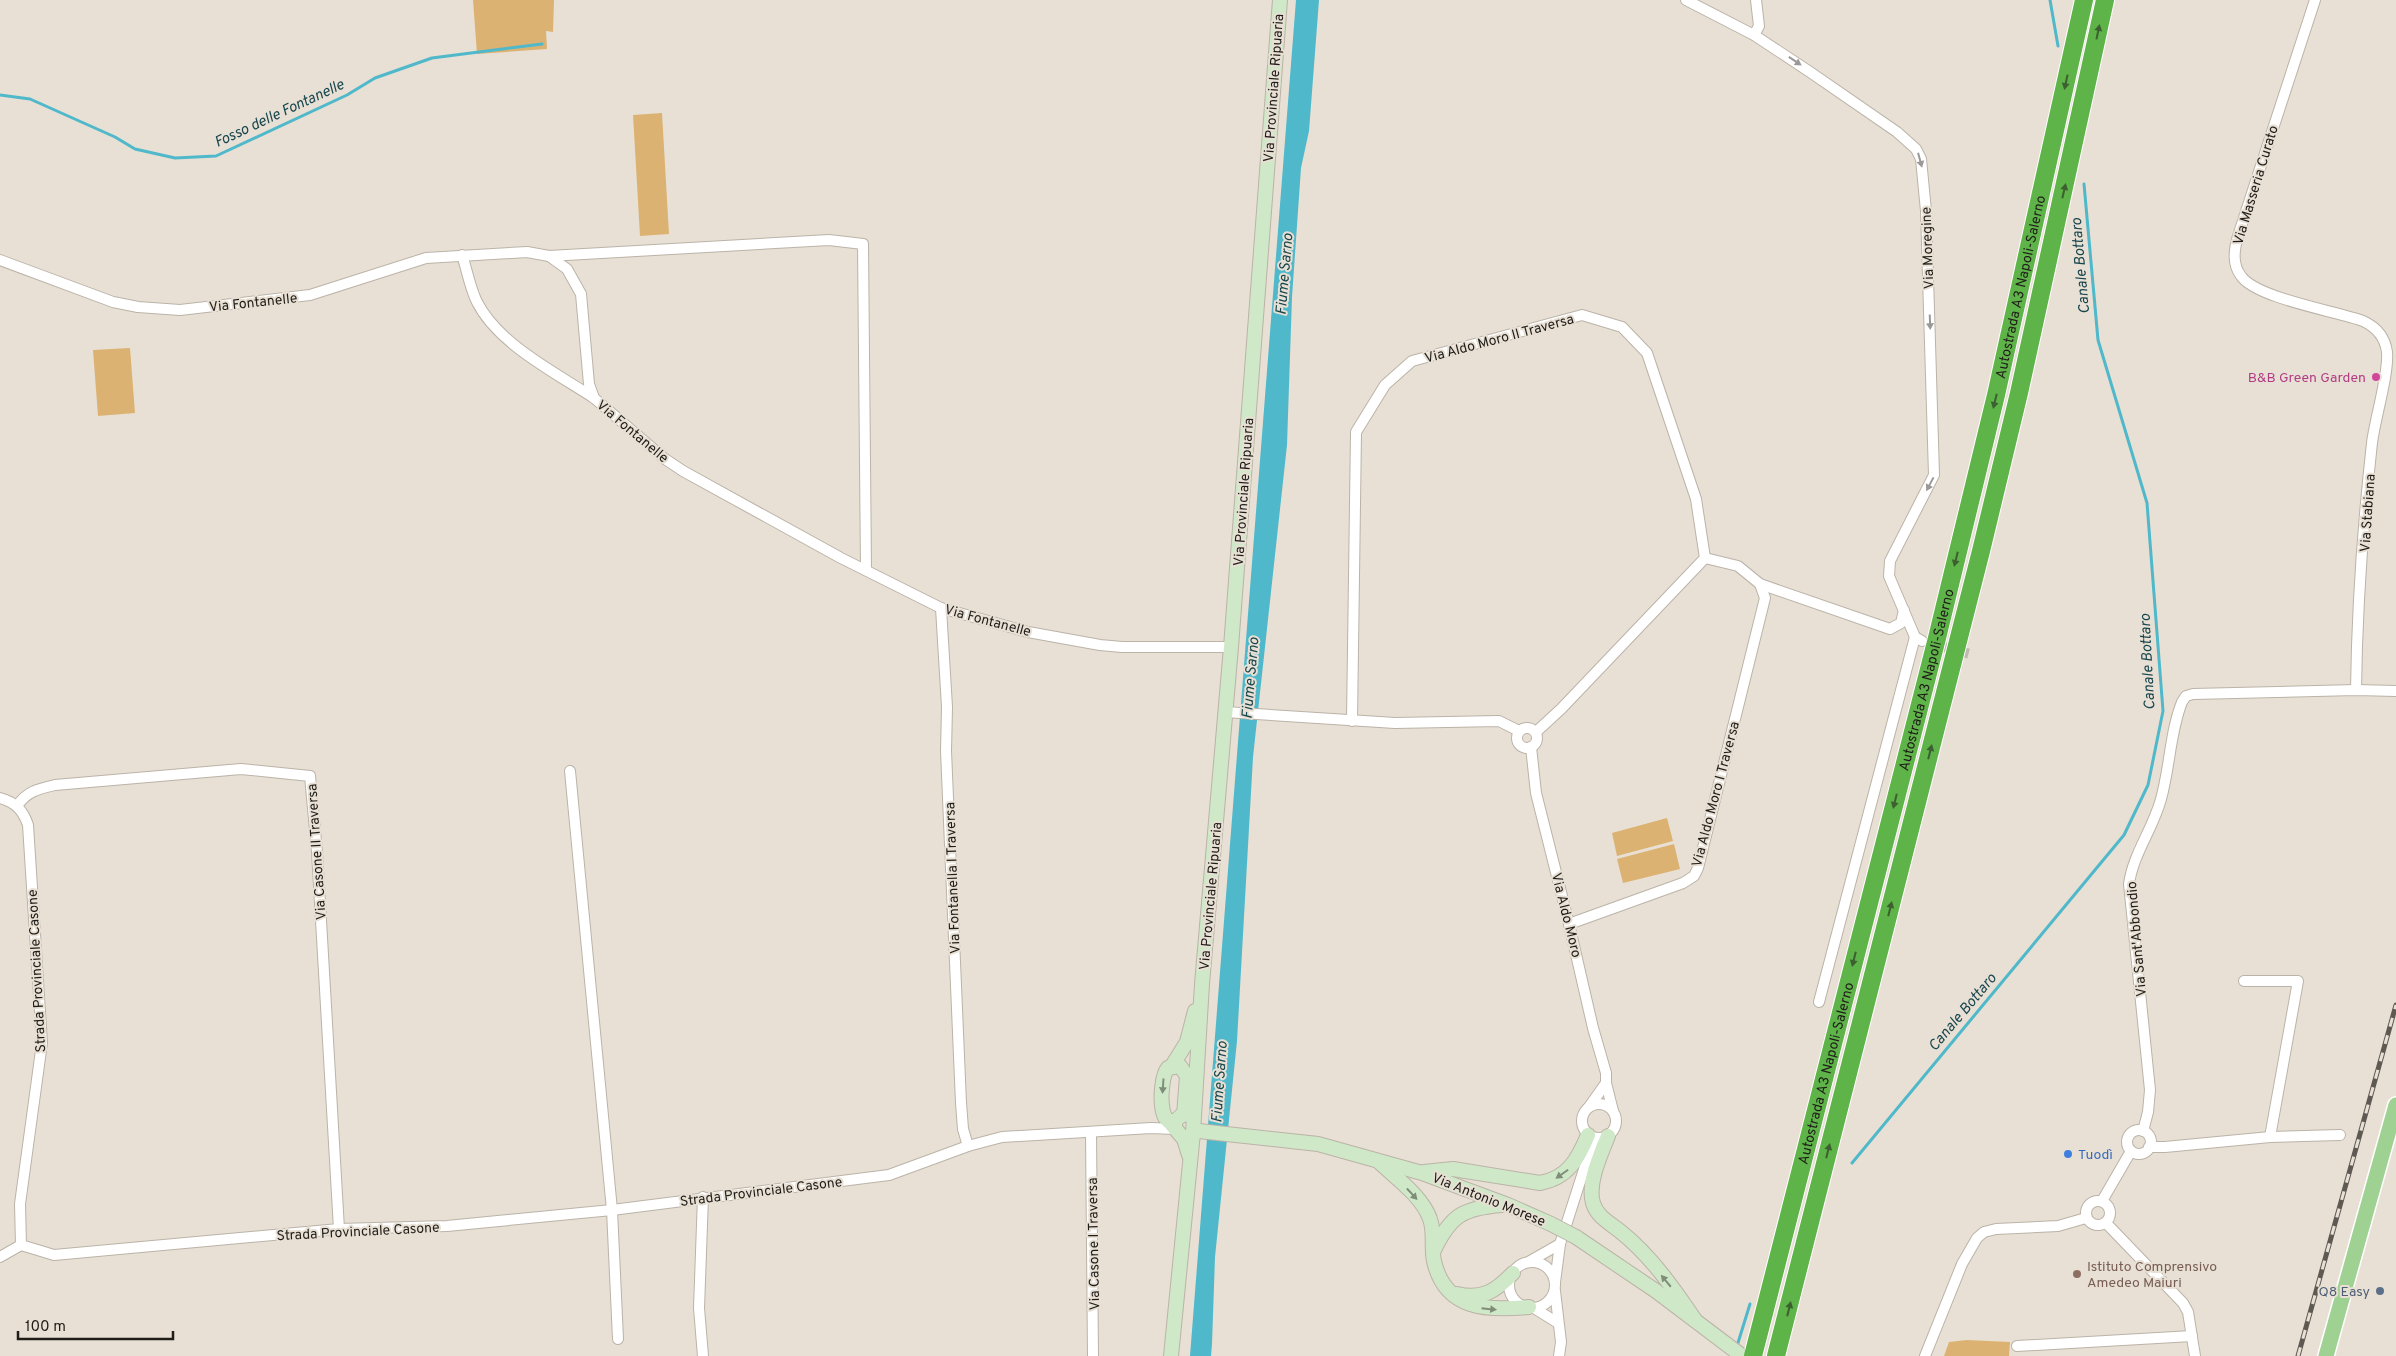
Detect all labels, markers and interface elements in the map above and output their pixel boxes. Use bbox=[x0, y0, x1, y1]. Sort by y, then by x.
street label: Via Provinciale Ripuaria bbox=[1261, 13, 1288, 163]
one-way arrow bbox=[2094, 24, 2102, 40]
one-way arrow bbox=[1788, 57, 1801, 66]
one-way arrow bbox=[2062, 74, 2070, 89]
water label: Fosso delle Fontanelle bbox=[212, 76, 348, 153]
street label: Via Masseria Curato bbox=[2230, 123, 2283, 247]
one-way arrow bbox=[1916, 153, 1924, 168]
one-way arrow bbox=[2060, 183, 2068, 198]
street label: Autostrada A3 Napoli-Salerno bbox=[1993, 194, 2050, 381]
street label: Via Moregine bbox=[1919, 207, 1938, 289]
water label: Canale Bottaro bbox=[2068, 217, 2095, 315]
water label: Fiume Sarno bbox=[1272, 233, 1299, 316]
street label: Via Fontanelle bbox=[208, 290, 298, 317]
street label: Via Aldo Moro II Traversa bbox=[1423, 311, 1576, 368]
one-way arrow bbox=[1926, 315, 1934, 331]
place label: B&B Green Garden bbox=[2248, 370, 2366, 387]
marker: B&B Green Garden bbox=[2370, 371, 2382, 383]
one-way arrow bbox=[1990, 393, 1998, 408]
street label: Via Fontanelle bbox=[593, 397, 671, 467]
street label: Via Provinciale Ripuaria bbox=[1231, 417, 1258, 567]
street label: Via Stabiana bbox=[2357, 473, 2380, 553]
one-way arrow bbox=[1926, 476, 1934, 491]
one-way arrow bbox=[1952, 551, 1960, 566]
street label: Autostrada A3 Napoli-Salerno bbox=[1896, 587, 1959, 773]
street label: Via Fontanelle bbox=[943, 602, 1033, 641]
water label: Canale Bottaro bbox=[2136, 613, 2161, 710]
water label: Fiume Sarno bbox=[1238, 637, 1265, 720]
street label: Via Aldo Moro I Traversa bbox=[1689, 720, 1744, 869]
one-way arrow bbox=[1926, 744, 1934, 759]
street label: Via Casone II Traversa bbox=[304, 783, 331, 921]
one-way arrow bbox=[1891, 794, 1899, 809]
street label: Via Fontanella I Traversa bbox=[942, 802, 965, 954]
street label: Via Provinciale Ripuaria bbox=[1197, 821, 1226, 971]
street label: Via Aldo Moro bbox=[1547, 871, 1584, 960]
street label: Via Sant'Abbondio bbox=[2124, 880, 2151, 997]
street label: Strada Provinciale Casone bbox=[25, 889, 50, 1053]
one-way arrow bbox=[1886, 901, 1894, 916]
one-way arrow bbox=[1850, 951, 1858, 966]
water label: Canale Bottaro bbox=[1925, 970, 2001, 1056]
street label: Autostrada A3 Napoli-Salerno bbox=[1795, 980, 1858, 1166]
water label: Fiume Sarno bbox=[1208, 1041, 1233, 1124]
one-way arrow bbox=[1159, 1079, 1167, 1095]
one-way arrow bbox=[1824, 1144, 1832, 1159]
place label: Tuodì bbox=[2078, 1147, 2113, 1164]
marker: Tuodì bbox=[2062, 1148, 2074, 1160]
street label: Via Antonio Morese bbox=[1429, 1170, 1548, 1231]
one-way arrow bbox=[1555, 1170, 1569, 1179]
street label: Strada Provinciale Casone bbox=[679, 1174, 843, 1211]
street label: Via Casone I Traversa bbox=[1085, 1177, 1104, 1311]
one-way arrow bbox=[1406, 1187, 1418, 1199]
street label: Strada Provinciale Casone bbox=[276, 1220, 440, 1245]
place label: Istituto Comprensivo Amedeo Maiuri bbox=[2087, 1259, 2217, 1292]
marker: Istituto Comprensivo Amedeo Maiuri bbox=[2071, 1268, 2083, 1280]
one-way arrow bbox=[1661, 1275, 1672, 1288]
place label: Q8 Easy bbox=[2319, 1284, 2370, 1301]
marker: Q8 Easy bbox=[2374, 1285, 2386, 1297]
one-way arrow bbox=[1785, 1301, 1793, 1316]
one-way arrow bbox=[1481, 1305, 1497, 1313]
scale bar bbox=[18, 1308, 172, 1340]
text: 100 m bbox=[25, 1318, 66, 1337]

